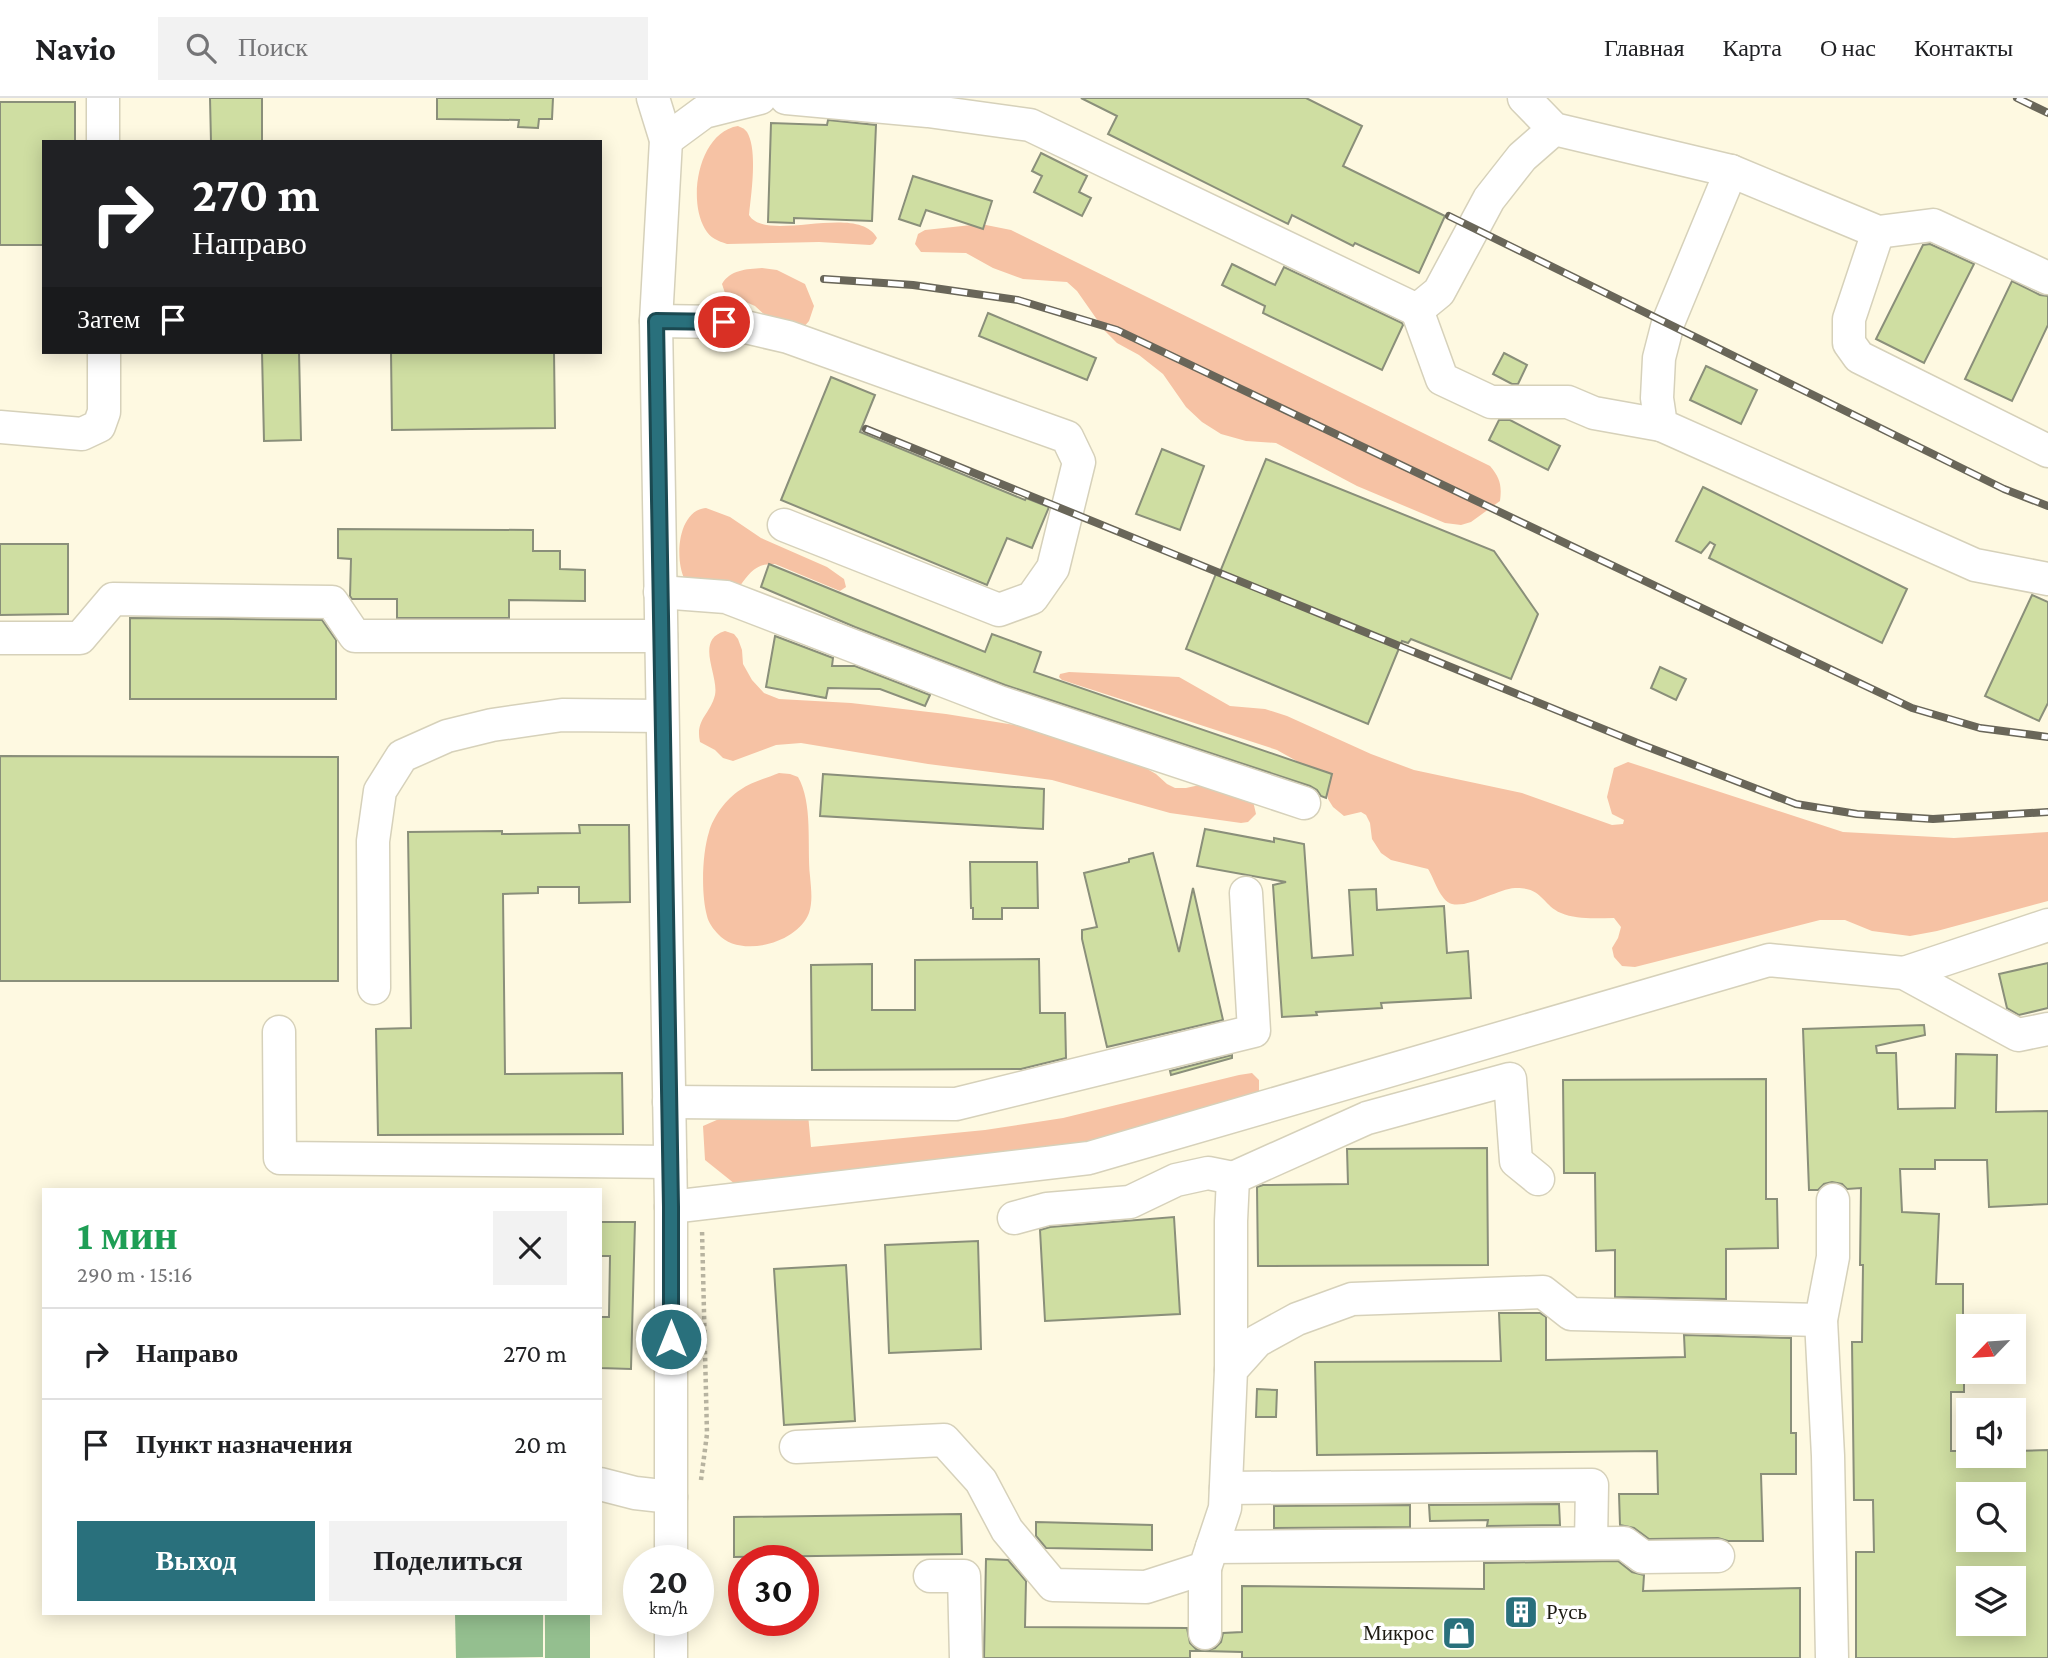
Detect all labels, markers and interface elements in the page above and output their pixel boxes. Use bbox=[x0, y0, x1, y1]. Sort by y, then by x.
search box bbox=[158, 17, 648, 80]
icon: search bbox=[182, 29, 220, 67]
text: Navio bbox=[35, 30, 116, 67]
text: Поиск bbox=[238, 33, 308, 62]
text: Главная bbox=[1604, 34, 1685, 61]
text: Карта bbox=[1723, 34, 1782, 61]
text: О нас bbox=[1820, 34, 1876, 61]
text: Контакты bbox=[1914, 34, 2013, 61]
text: 270 m bbox=[192, 167, 320, 222]
icon: right bbox=[77, 168, 168, 259]
text: Направо bbox=[192, 225, 307, 261]
pin bbox=[694, 292, 754, 352]
icon: arrive bbox=[154, 301, 192, 339]
icon: arrive bbox=[705, 303, 743, 341]
text: Затем bbox=[77, 305, 140, 334]
text: 1 мин bbox=[77, 1211, 178, 1258]
button: close bbox=[493, 1211, 567, 1285]
text: 290 m · 15:16 bbox=[77, 1261, 193, 1287]
position arrow bbox=[634, 1302, 708, 1376]
north arrow bbox=[1956, 1314, 2026, 1384]
map controls bbox=[1956, 1314, 2026, 1636]
icon: right bbox=[77, 1335, 115, 1373]
text: Направо bbox=[136, 1339, 238, 1368]
text: 270 m bbox=[503, 1339, 567, 1368]
button: sound bbox=[1956, 1398, 2026, 1468]
icon: arrive bbox=[77, 1426, 115, 1464]
text: Пункт назначения bbox=[136, 1430, 353, 1459]
text: 20 m bbox=[514, 1430, 567, 1459]
button: search bbox=[1956, 1482, 2026, 1552]
button: Выход bbox=[77, 1521, 315, 1601]
button: Поделиться bbox=[329, 1521, 567, 1601]
speed limit sign: 30 bbox=[728, 1545, 819, 1636]
text: 20 bbox=[649, 1562, 688, 1601]
button: layers bbox=[1956, 1566, 2026, 1636]
building icon: Русь bbox=[1502, 1593, 1540, 1631]
text: km/h bbox=[649, 1598, 688, 1618]
place label: Русь bbox=[1546, 1600, 1587, 1624]
shop icon: Микрос bbox=[1440, 1614, 1478, 1652]
place label: Микрос bbox=[1363, 1621, 1434, 1645]

